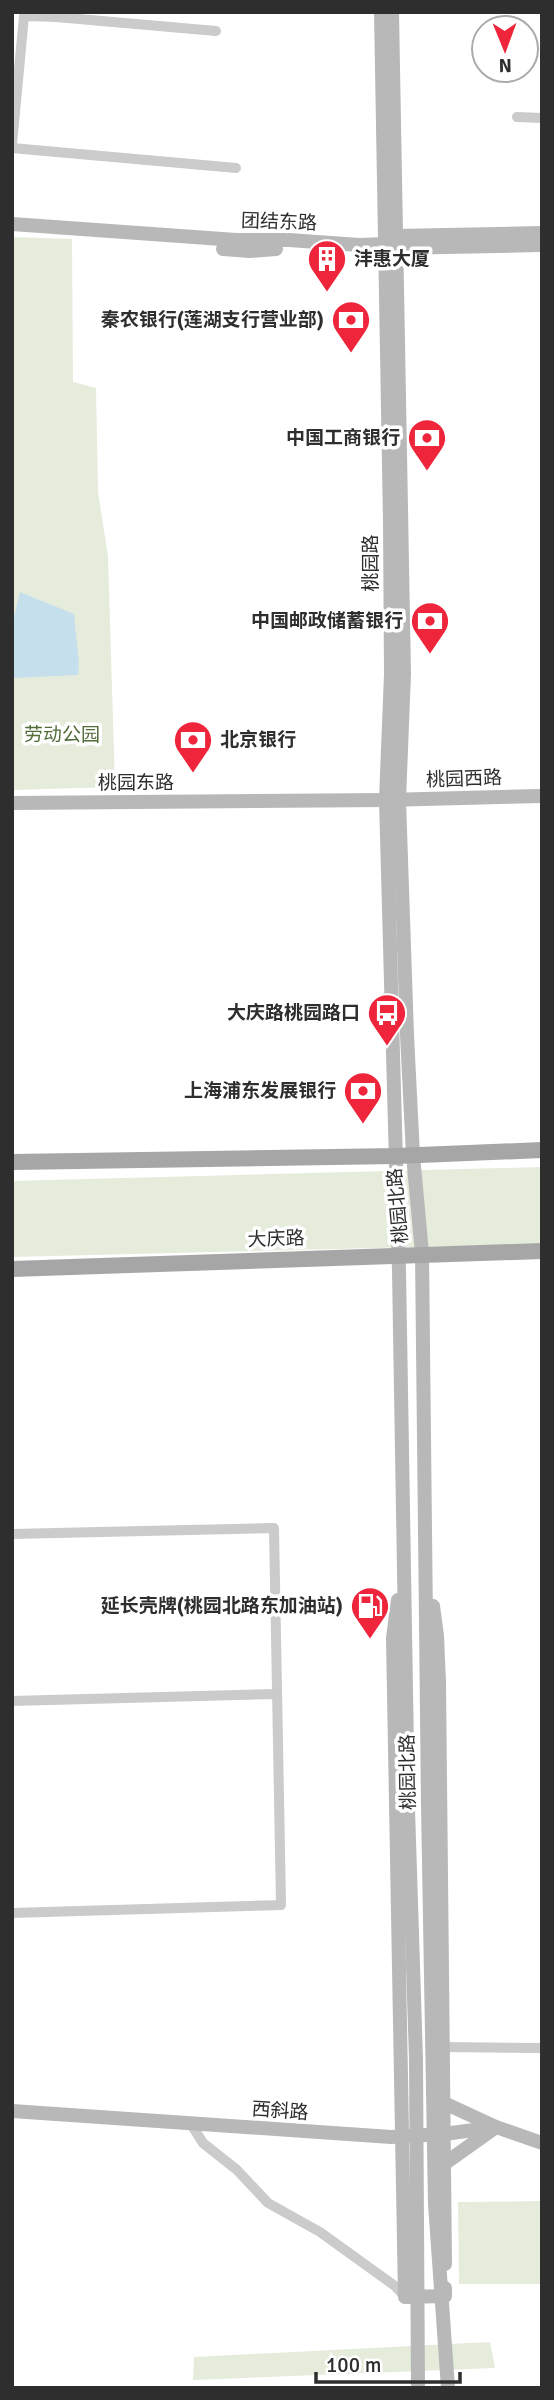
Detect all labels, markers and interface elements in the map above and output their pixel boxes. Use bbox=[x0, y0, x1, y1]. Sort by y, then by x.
north arrow bbox=[470, 14, 540, 84]
text: N bbox=[498, 53, 512, 77]
street label: 团结东路 bbox=[241, 209, 317, 235]
building icon: 沣惠大厦 bbox=[306, 238, 348, 293]
place label: 沣惠大厦 bbox=[354, 247, 430, 271]
bank icon: 秦农银行(莲湖支行营业部) bbox=[330, 299, 372, 354]
place label: 秦农银行(莲湖支行营业部) bbox=[101, 308, 324, 332]
bank icon: 中国工商银行 bbox=[406, 417, 448, 472]
place label: 中国工商银行 bbox=[286, 426, 400, 450]
street label: 桃园路 bbox=[359, 534, 383, 592]
bank icon: 中国邮政储蓄银行 bbox=[409, 600, 451, 655]
place label: 中国邮政储蓄银行 bbox=[251, 609, 403, 633]
bank icon: 北京银行 bbox=[172, 719, 214, 774]
park label: 劳动公园 bbox=[24, 723, 100, 747]
place label: 北京银行 bbox=[220, 728, 296, 752]
street label: 桃园西路 bbox=[426, 766, 502, 792]
street label: 桃园东路 bbox=[98, 771, 174, 795]
bus stop icon: 大庆路桃园路口 bbox=[366, 992, 408, 1047]
place label: 大庆路桃园路口 bbox=[227, 1001, 360, 1025]
bank icon: 上海浦东发展银行 bbox=[342, 1070, 384, 1125]
place label: 上海浦东发展银行 bbox=[184, 1079, 336, 1103]
street label: 桃园北路 bbox=[383, 1167, 413, 1245]
street label: 大庆路 bbox=[247, 1226, 305, 1252]
fuel station icon: 延长壳牌(桃园北路东加油站) bbox=[349, 1585, 391, 1640]
place label: 延长壳牌(桃园北路东加油站) bbox=[101, 1594, 343, 1618]
street label: 桃园北路 bbox=[395, 1734, 421, 1810]
street label: 西斜路 bbox=[251, 2097, 309, 2125]
scale bar bbox=[316, 2340, 460, 2384]
text: 100 m bbox=[326, 2352, 381, 2378]

